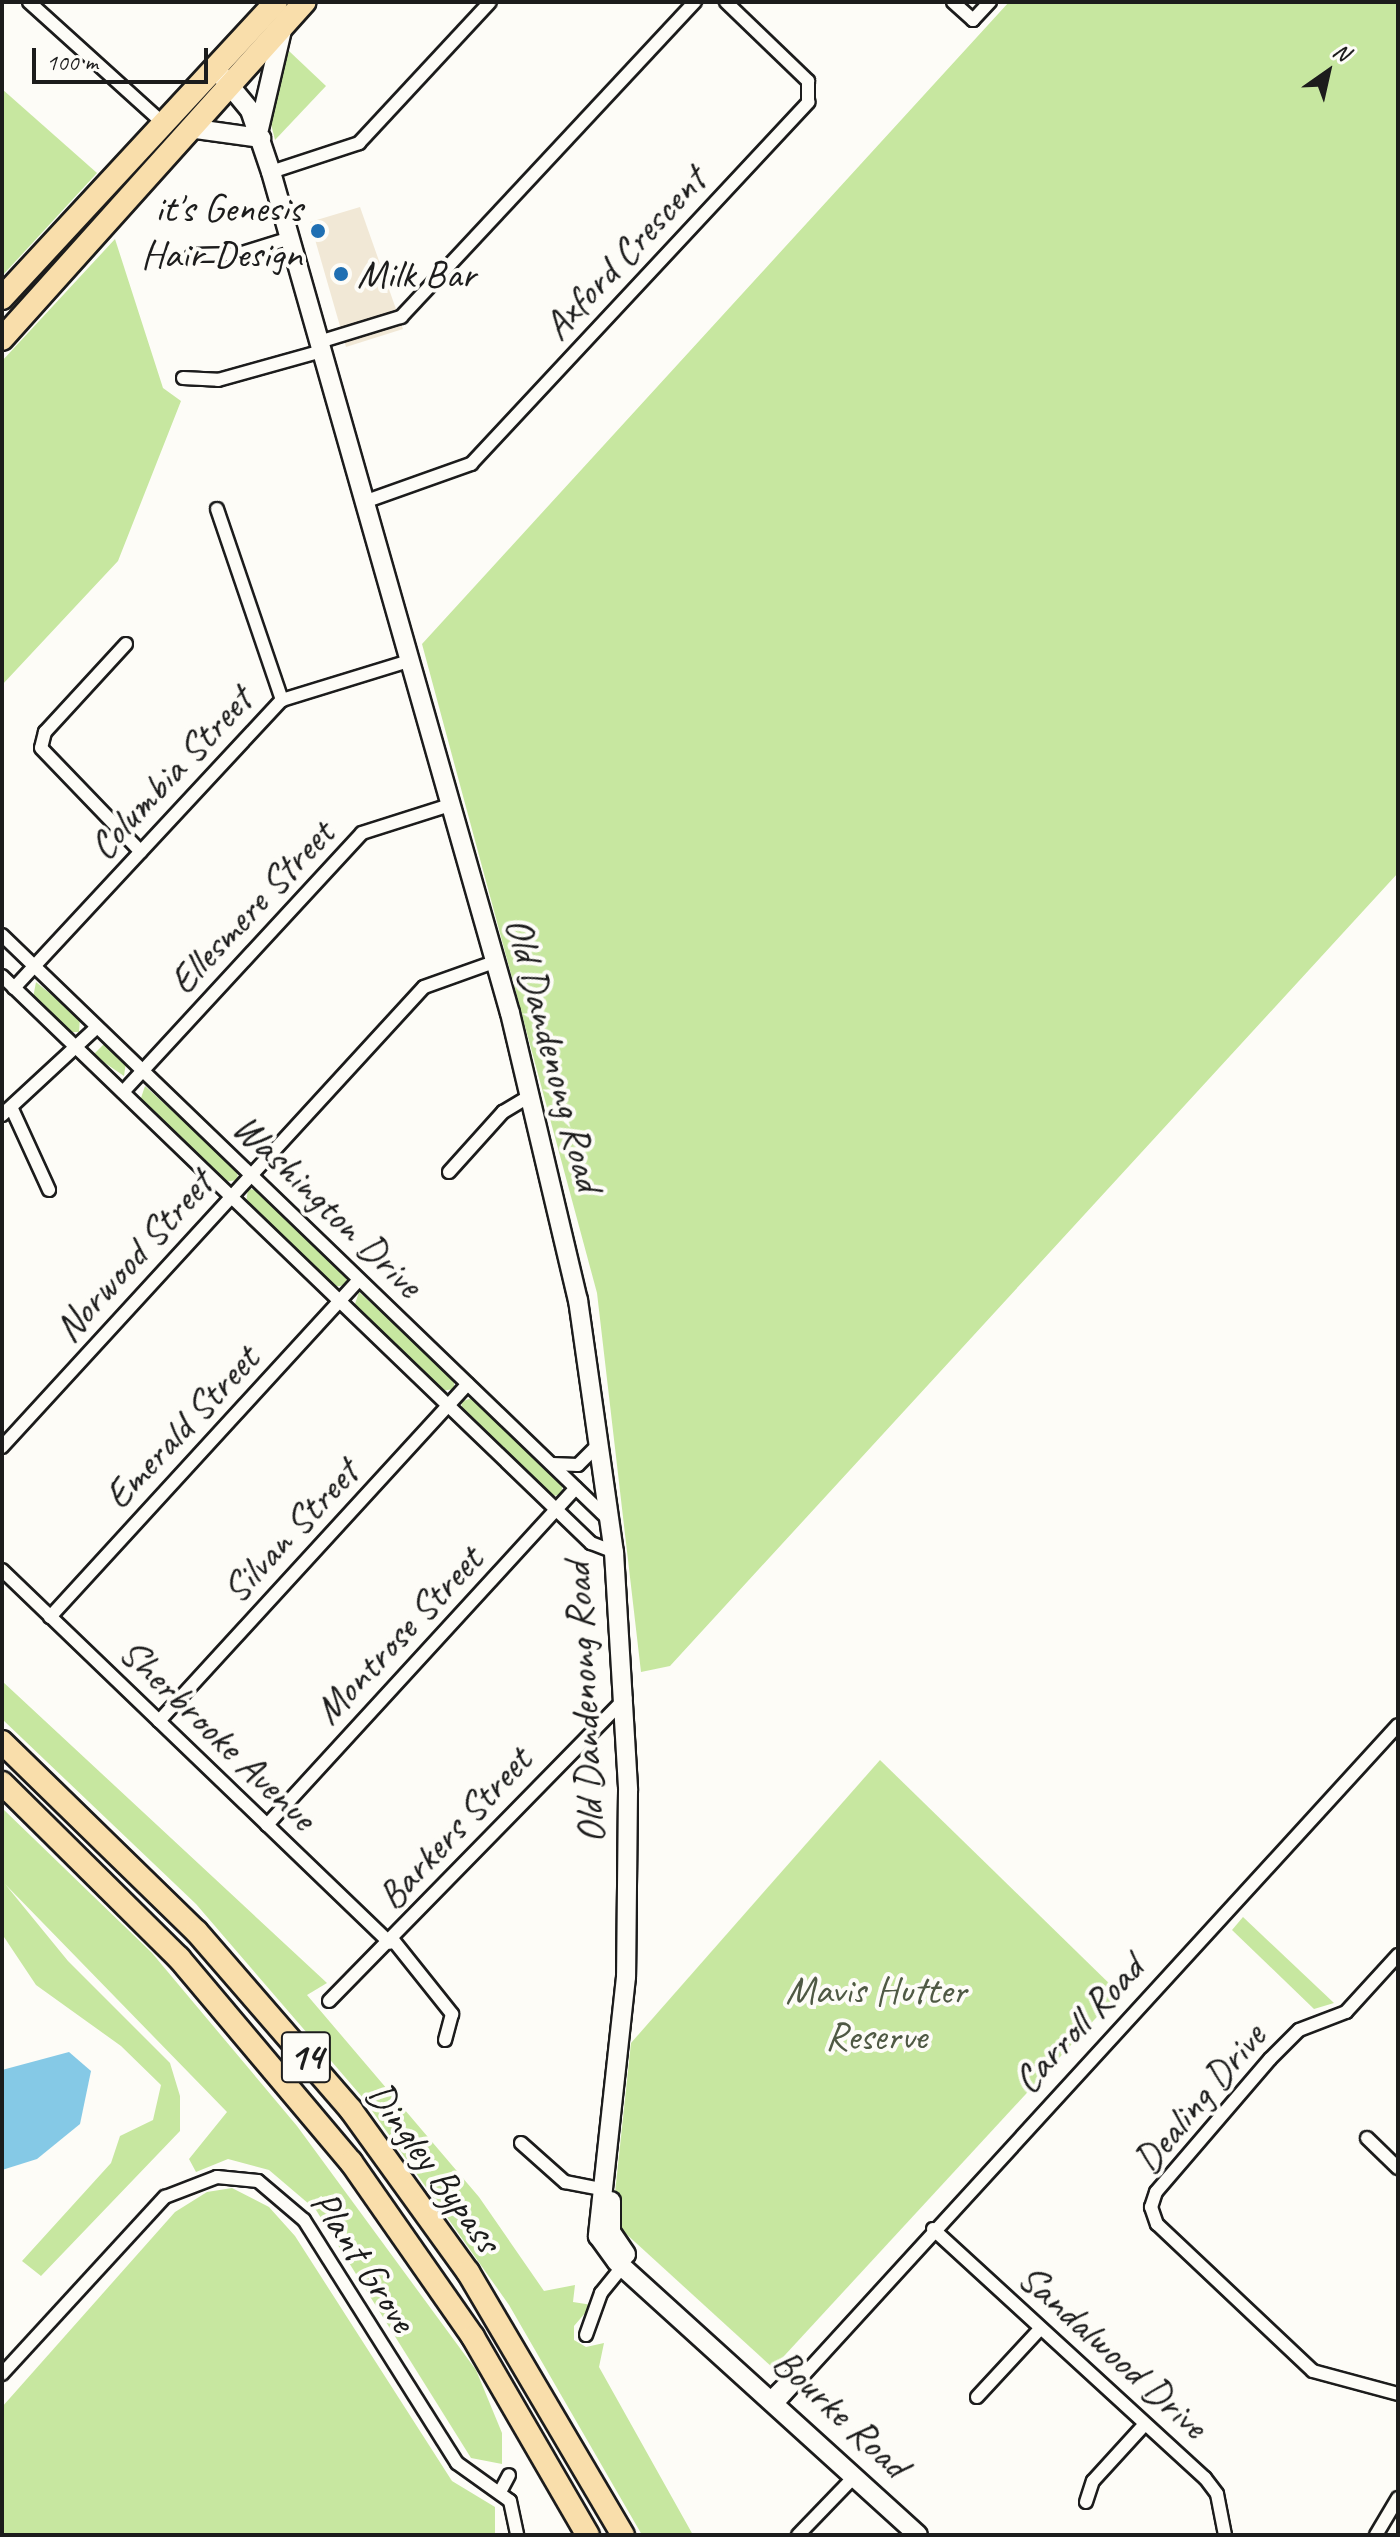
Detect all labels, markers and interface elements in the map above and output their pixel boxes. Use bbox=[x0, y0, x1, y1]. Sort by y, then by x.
scale bar bbox=[36, 32, 212, 82]
north arrow bbox=[1288, 32, 1368, 112]
text: N bbox=[1328, 37, 1355, 68]
text: 100 m bbox=[46, 47, 98, 77]
street label: Axford Crescent bbox=[532, 157, 716, 349]
place label: it's Genesis Hair Design bbox=[141, 184, 302, 278]
marker: it's Genesis Hair Design bbox=[309, 222, 327, 240]
place label: Milk Bar bbox=[357, 250, 477, 298]
marker: Milk Bar bbox=[332, 265, 350, 283]
street label: Columbia Street bbox=[78, 677, 262, 869]
street label: Ellesmere Street bbox=[158, 810, 344, 1004]
street label: Old Dandenong Road bbox=[494, 912, 614, 1196]
street label: Washington Drive bbox=[223, 1103, 433, 1307]
street label: Norwood Street bbox=[44, 1160, 222, 1352]
street label: Emerald Street bbox=[93, 1335, 269, 1519]
street label: Silvan Street bbox=[212, 1449, 368, 1613]
street label: Montrose Street bbox=[303, 1536, 493, 1734]
street label: Old Dandenong Road bbox=[553, 1561, 615, 1845]
street label: Sherbrooke Avenue bbox=[109, 1628, 327, 1840]
street label: Barkers Street bbox=[367, 1737, 541, 1919]
street label: Carroll Road bbox=[1003, 1946, 1153, 2102]
park label: Mavis Hutter Reserve bbox=[786, 1966, 966, 2060]
street label: Dealing Drive bbox=[1123, 2013, 1275, 2183]
road number: 14 bbox=[280, 2023, 332, 2091]
street label: Dingley Bypass bbox=[356, 2072, 512, 2262]
street label: Plant Grove bbox=[301, 2182, 427, 2340]
street label: Sandalwood Drive bbox=[1008, 2253, 1218, 2449]
street label: Bourke Road bbox=[763, 2338, 919, 2488]

